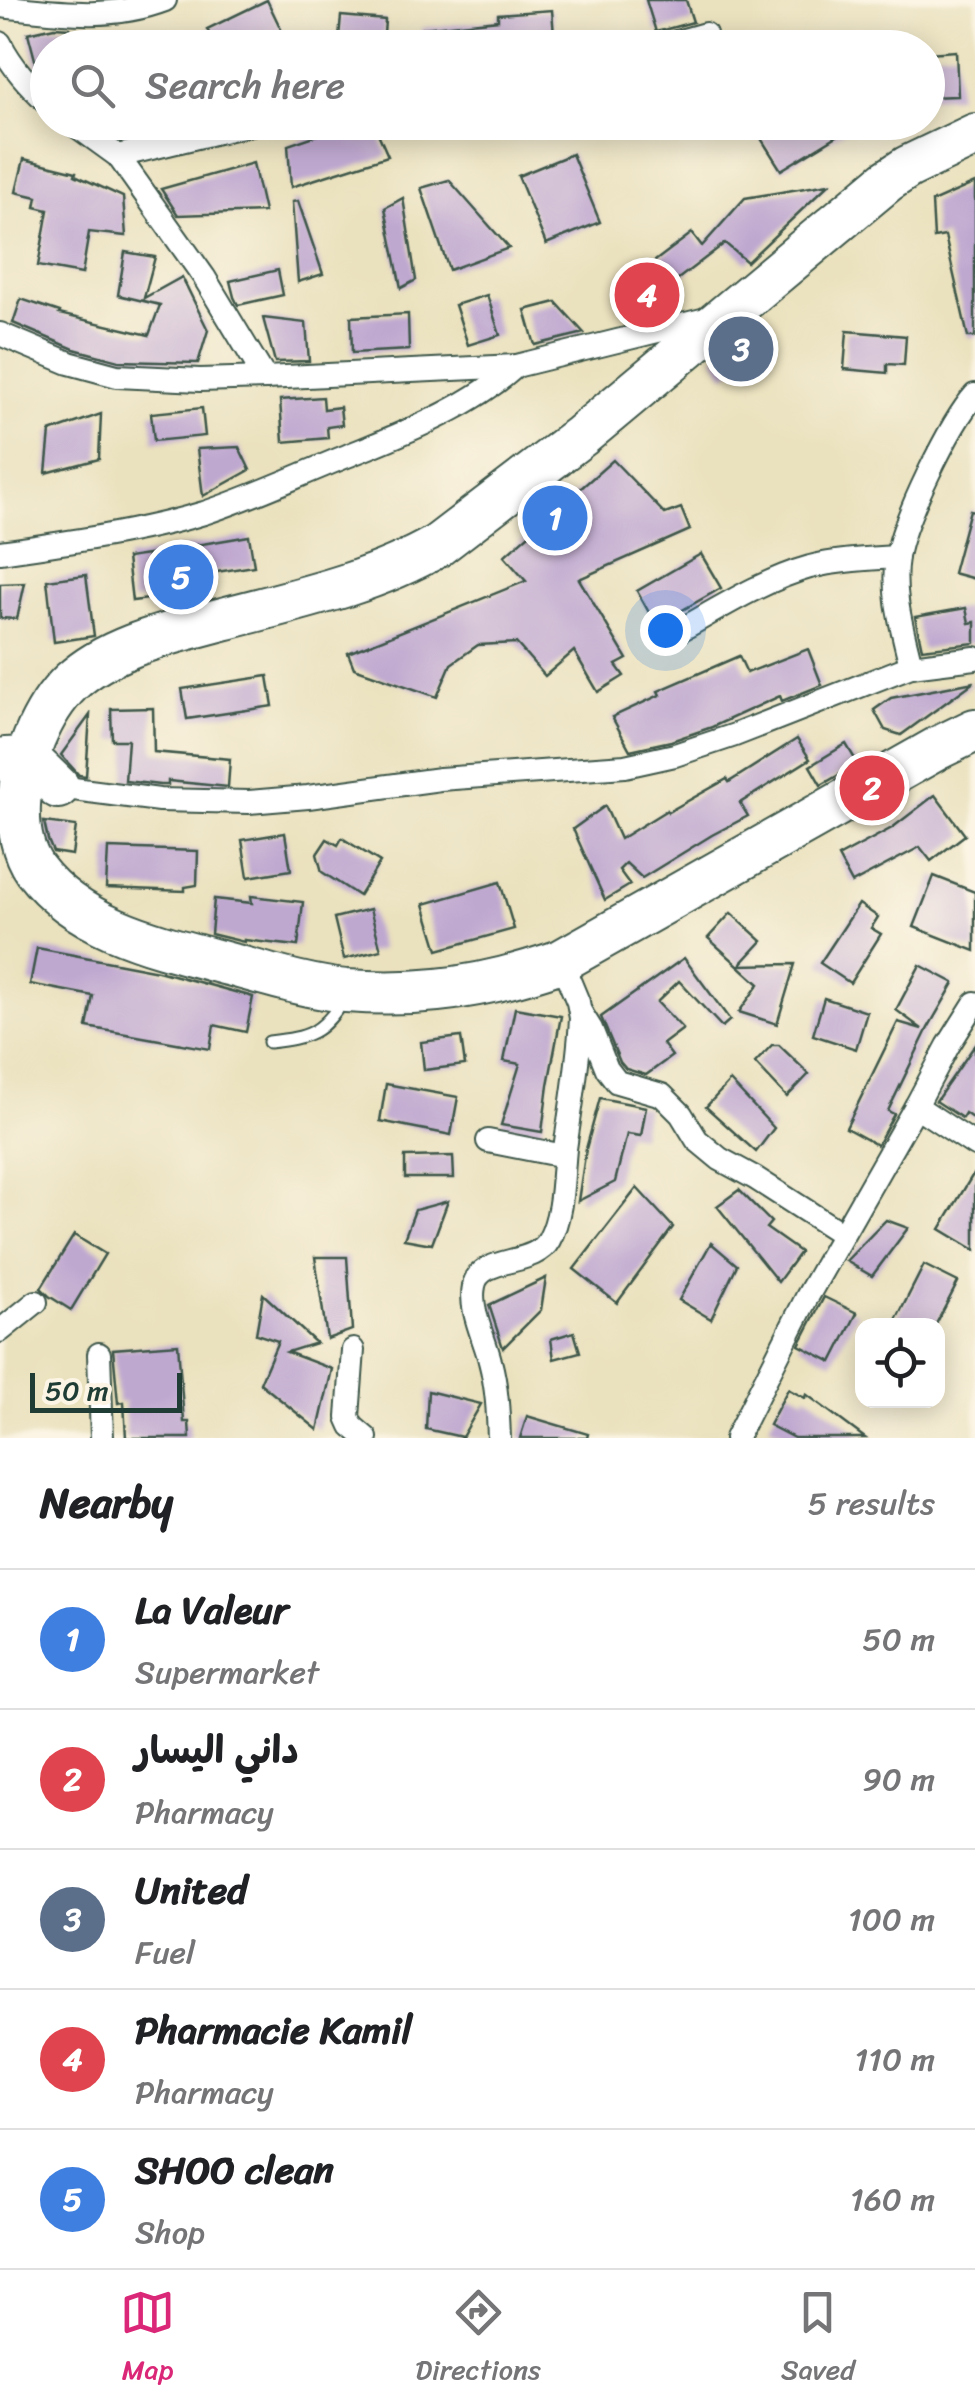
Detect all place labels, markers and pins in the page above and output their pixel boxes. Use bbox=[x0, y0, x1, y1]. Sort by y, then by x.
pin: 4 bbox=[614, 258, 680, 332]
pin: 3 bbox=[708, 312, 774, 386]
pin: 1 bbox=[522, 480, 588, 556]
pin: 5 bbox=[148, 540, 214, 614]
pin: 2 bbox=[840, 750, 904, 826]

